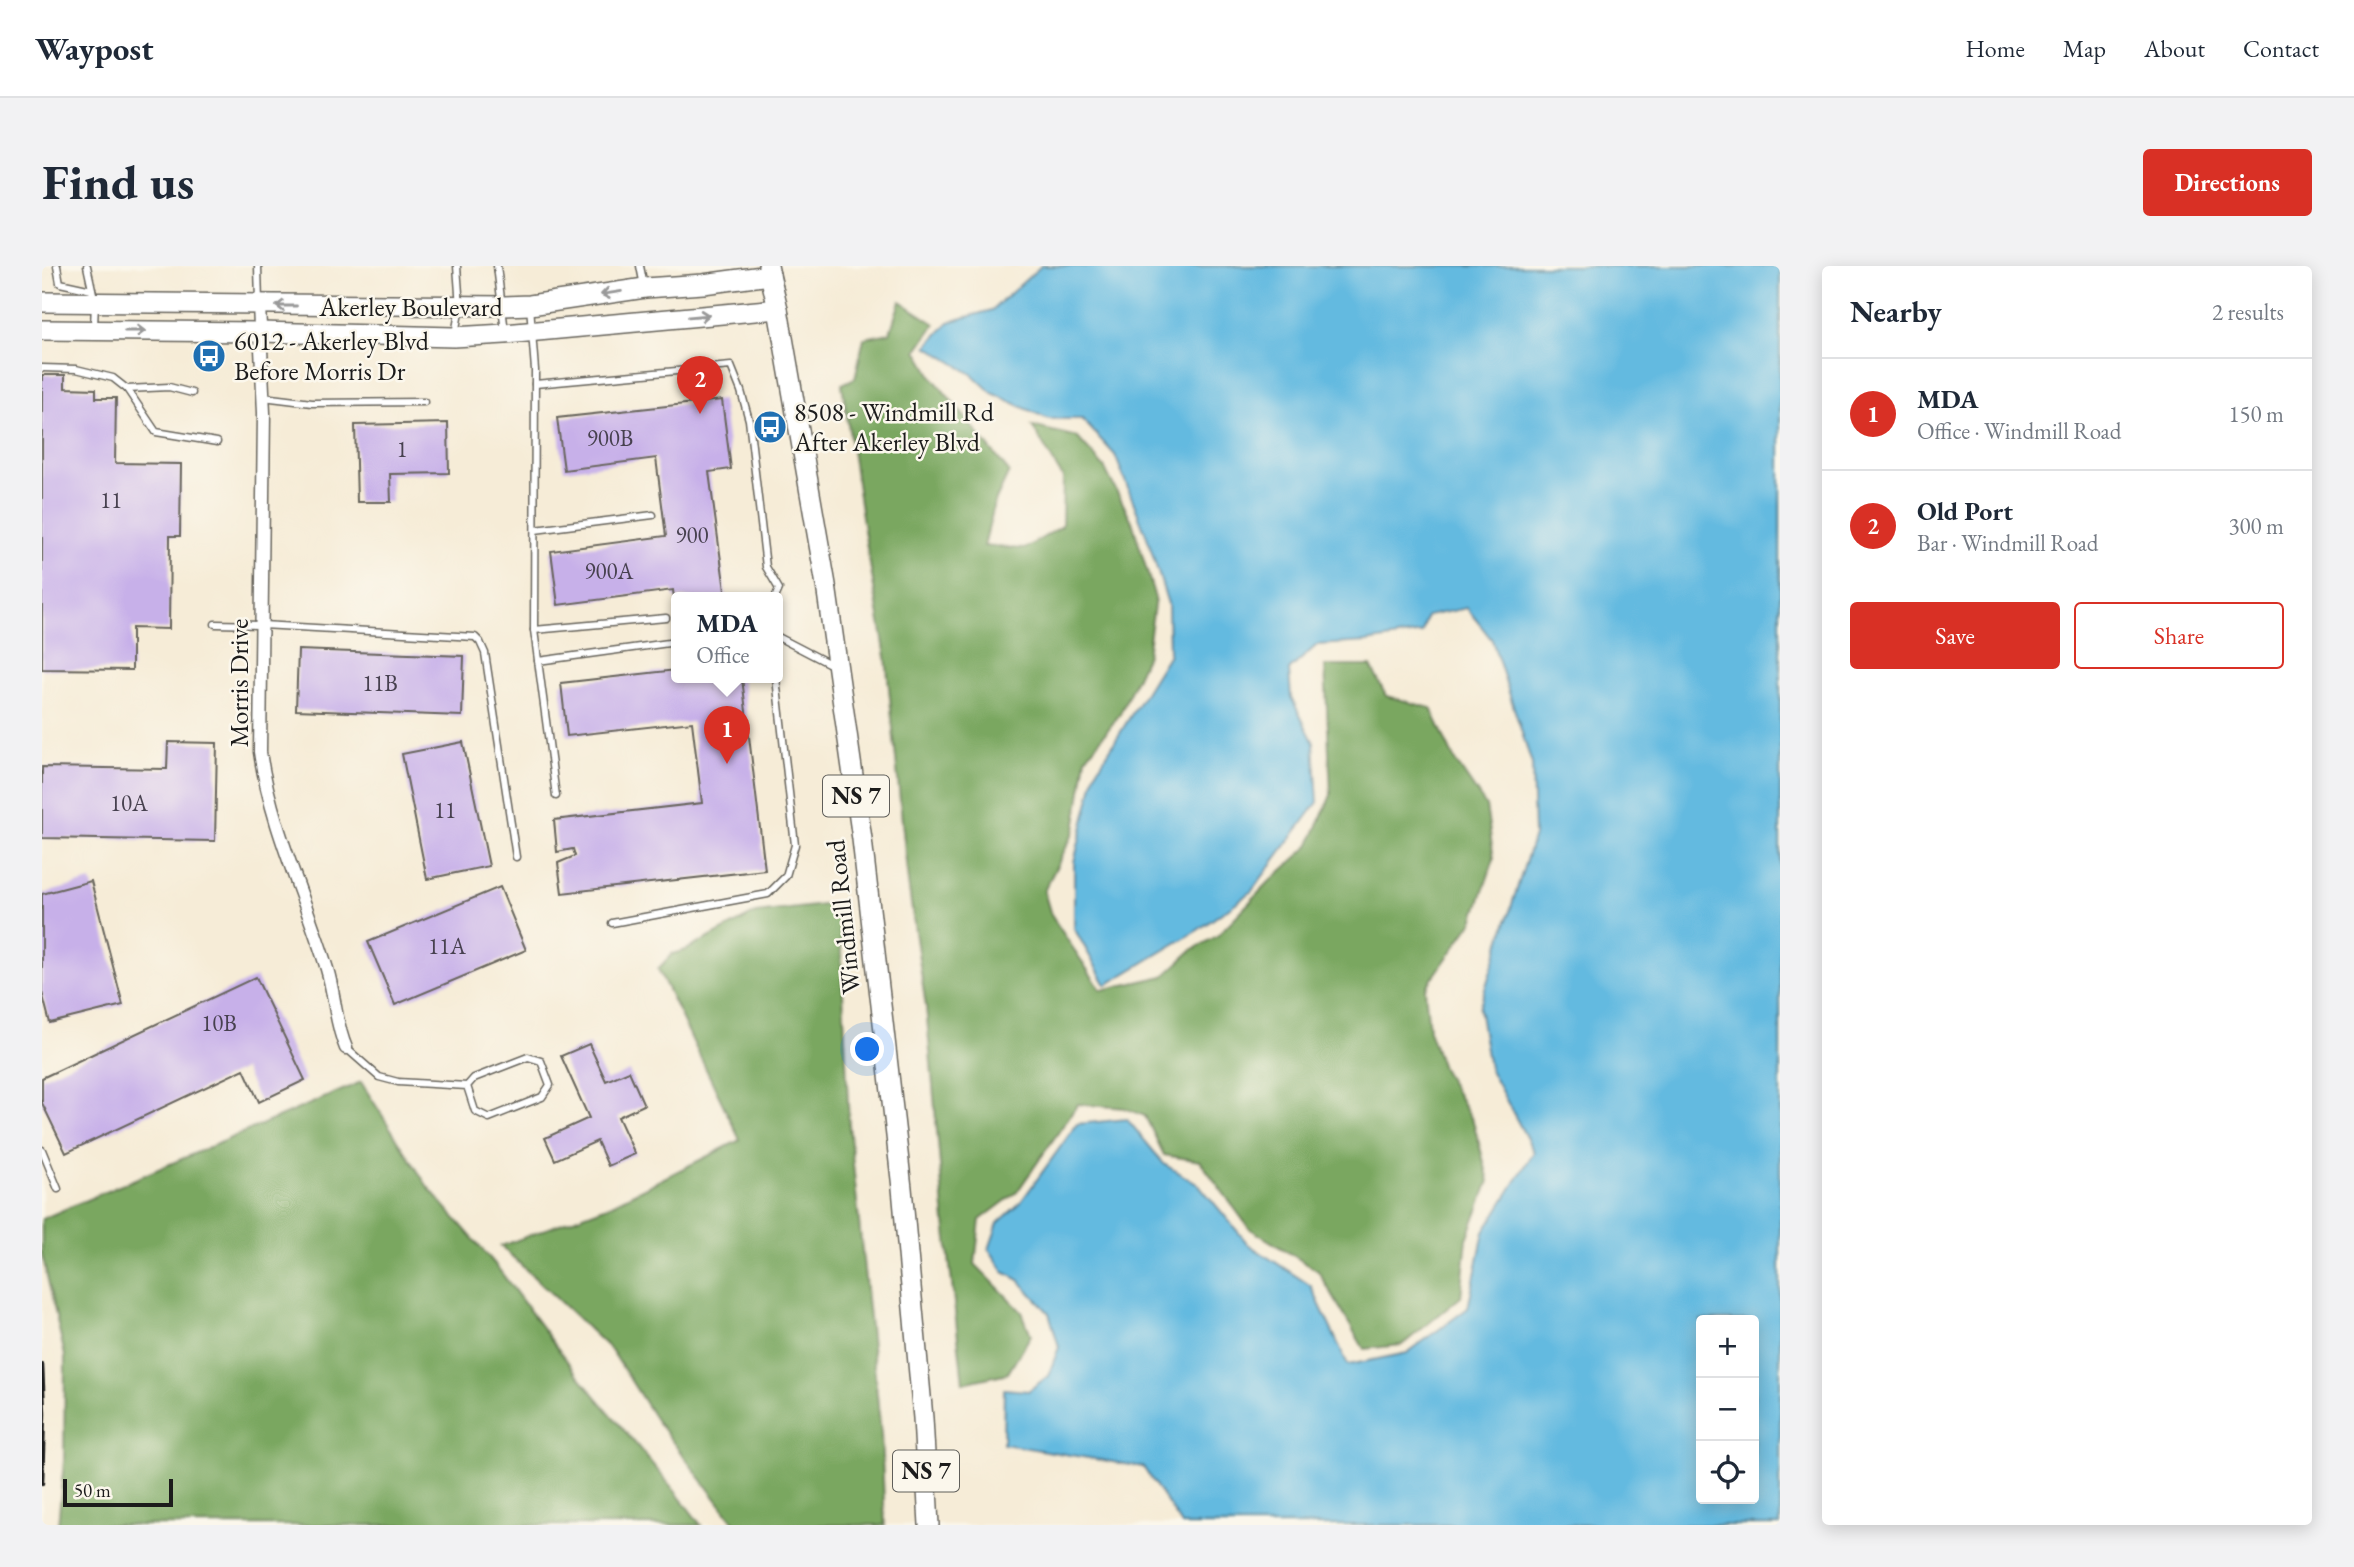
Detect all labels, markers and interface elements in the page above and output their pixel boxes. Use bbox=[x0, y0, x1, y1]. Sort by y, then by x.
text: Waypost bbox=[35, 27, 154, 70]
text: Home bbox=[1965, 33, 2025, 64]
text: Map bbox=[2063, 33, 2106, 64]
text: About bbox=[2144, 33, 2205, 64]
text: Contact bbox=[2243, 33, 2319, 64]
button: Directions bbox=[2143, 149, 2312, 216]
text: Find us bbox=[42, 150, 194, 214]
one-way arrow bbox=[600, 287, 623, 300]
street label: Akerley Boulevard bbox=[318, 290, 504, 324]
text: Nearby bbox=[1850, 292, 1942, 331]
text: 2 results bbox=[2212, 297, 2284, 327]
one-way arrow bbox=[275, 299, 298, 312]
one-way arrow bbox=[687, 309, 710, 322]
place label: 6012 - Akerley Blvd Before Morris Dr bbox=[234, 324, 430, 388]
one-way arrow bbox=[123, 325, 146, 338]
bus stop icon: 6012 - Akerley Blvd Before Morris Dr bbox=[190, 337, 228, 375]
pin: 2 bbox=[677, 356, 723, 414]
text: MDA bbox=[1917, 382, 1978, 416]
place label: 8508 - Windmill Rd After Akerley Blvd bbox=[793, 395, 995, 459]
text: 1 bbox=[1867, 399, 1879, 429]
text: 150 m bbox=[2228, 399, 2284, 429]
bus stop icon: 8508 - Windmill Rd After Akerley Blvd bbox=[751, 408, 789, 446]
text: Office · Windmill Road bbox=[1917, 416, 2121, 446]
house number: 900B bbox=[587, 423, 633, 453]
house number: 1 bbox=[396, 434, 408, 464]
house number: 11 bbox=[100, 485, 122, 515]
text: Old Port bbox=[1917, 494, 2013, 528]
text: 2 bbox=[1867, 511, 1879, 541]
text: 300 m bbox=[2228, 511, 2284, 541]
house number: 900 bbox=[675, 520, 709, 550]
text: Bar · Windmill Road bbox=[1917, 528, 2099, 558]
house number: 900A bbox=[584, 556, 635, 586]
popup bbox=[671, 592, 783, 683]
button: Save bbox=[1850, 602, 2060, 669]
button: Share bbox=[2074, 602, 2284, 669]
text: MDA bbox=[696, 606, 758, 640]
street label: Morris Drive bbox=[222, 619, 256, 747]
text: Office bbox=[696, 640, 750, 670]
house number: 11B bbox=[362, 668, 398, 698]
pin: 1 bbox=[704, 706, 750, 764]
road number: NS 7 bbox=[823, 775, 889, 816]
house number: 10A bbox=[110, 788, 149, 818]
house number: 11 bbox=[434, 795, 456, 825]
street label: Windmill Road bbox=[818, 837, 868, 996]
house number: 11A bbox=[428, 931, 467, 961]
house number: 10B bbox=[201, 1008, 237, 1038]
your location bbox=[850, 1032, 884, 1066]
map controls bbox=[1696, 1315, 1759, 1504]
button: + bbox=[1696, 1315, 1759, 1378]
button: − bbox=[1696, 1378, 1759, 1441]
button: locate bbox=[1696, 1441, 1759, 1504]
road number: NS 7 bbox=[893, 1450, 959, 1492]
scale bar bbox=[63, 1476, 173, 1508]
text: 50 m bbox=[74, 1478, 111, 1503]

